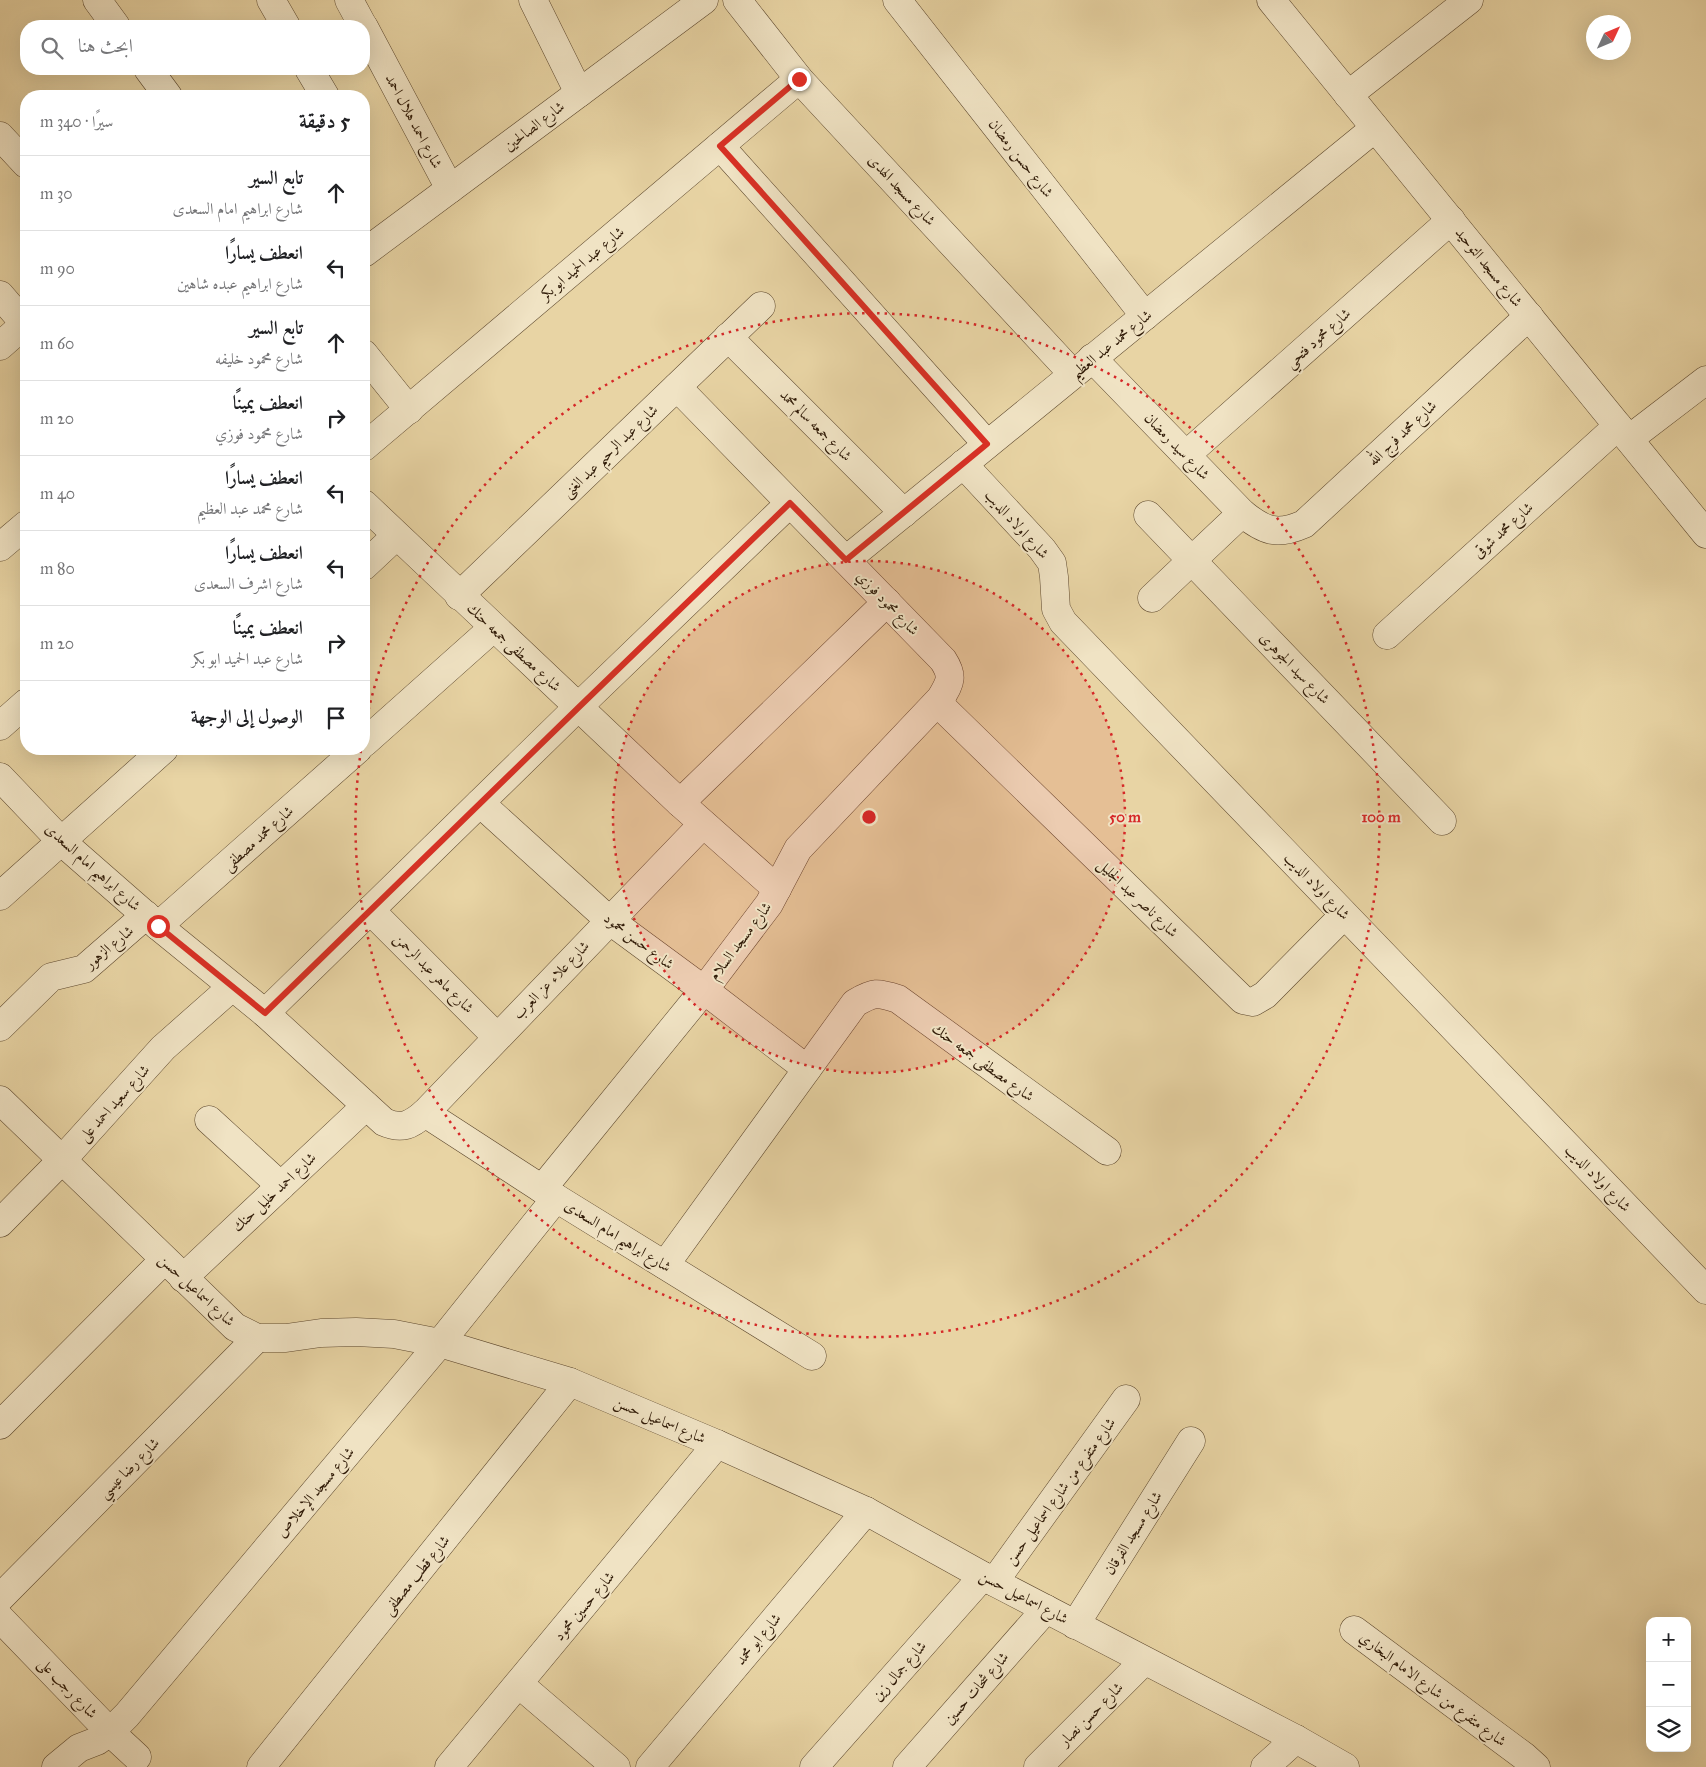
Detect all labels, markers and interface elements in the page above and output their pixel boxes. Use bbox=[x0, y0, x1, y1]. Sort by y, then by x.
north arrow bbox=[1586, 15, 1631, 60]
search box bbox=[20, 20, 370, 75]
icon: search bbox=[38, 34, 66, 62]
text: ابحث هنا bbox=[78, 34, 133, 57]
route end bbox=[788, 68, 811, 91]
street label: شارع احمد هلال احمد bbox=[378, 71, 446, 173]
street label: شارع الصالحين bbox=[500, 97, 570, 158]
text: 5 دقيقة bbox=[299, 108, 350, 134]
text: سيرًا · 340 m bbox=[40, 112, 113, 131]
street label: شارع حسن رمضان bbox=[982, 115, 1057, 203]
street label: شارع مسجد الهدى bbox=[862, 151, 940, 232]
text: تابع السير bbox=[249, 166, 303, 189]
icon: ahead bbox=[322, 179, 350, 207]
text: 30 m bbox=[40, 184, 73, 203]
text: شارع ابراهيم امام السعدى bbox=[173, 199, 303, 218]
street label: شارع عبد الحميد ابو بكر bbox=[535, 222, 630, 308]
street label: شارع مسجد التوحيد bbox=[1448, 224, 1527, 313]
text: انعطف يسارًا bbox=[225, 241, 303, 264]
icon: left bbox=[322, 254, 350, 282]
text: 90 m bbox=[40, 259, 75, 278]
text: شارع ابراهيم عبده شاهين bbox=[177, 274, 303, 293]
street label: شارع محمود فتحي bbox=[1282, 304, 1358, 376]
street label: شارع محمد عبد العظيم bbox=[1067, 306, 1159, 387]
text: تابع السير bbox=[249, 316, 303, 339]
icon: ahead bbox=[322, 329, 350, 357]
text: 60 m bbox=[40, 334, 74, 353]
text: شارع محمود خليفه bbox=[215, 349, 303, 368]
street label: شارع جمعه سالم محمد bbox=[773, 385, 856, 468]
text: انعطف يمينًا bbox=[233, 391, 303, 414]
street label: شارع محمد فرج الله bbox=[1362, 394, 1443, 472]
street label: شارع عبد الرحيم عبد الغنى bbox=[558, 401, 666, 506]
icon: right bbox=[322, 404, 350, 432]
text: 20 m bbox=[40, 409, 74, 428]
street label: شارع سيد رمضان bbox=[1138, 409, 1213, 486]
text: شارع محمود فوزي bbox=[215, 424, 303, 443]
text: انعطف يسارًا bbox=[225, 466, 303, 489]
icon: left bbox=[322, 479, 350, 507]
text: 40 m bbox=[40, 484, 75, 503]
street label: شارع اولاد الديب bbox=[978, 486, 1053, 565]
street label: شارع محمد شوقى bbox=[1469, 498, 1540, 565]
text: شارع محمد عبد العظيم bbox=[197, 499, 303, 518]
text: انعطف يسارًا bbox=[225, 541, 303, 564]
icon: left bbox=[322, 554, 350, 582]
text: 80 m bbox=[40, 559, 75, 578]
street label: شارع محمود فوزي bbox=[850, 567, 923, 642]
text: شارع اشرف السعدى bbox=[194, 574, 303, 593]
street label: شارع مصطفى جمعه حنك bbox=[460, 599, 565, 698]
text: انعطف يمينًا bbox=[233, 616, 303, 639]
street label: شارع سيد الجوهرى bbox=[1253, 628, 1334, 710]
icon: right bbox=[322, 629, 350, 657]
text: 20 m bbox=[40, 634, 74, 653]
text: شارع عبد الحميد ابو بكر bbox=[191, 649, 303, 668]
icon: arrive bbox=[322, 704, 350, 732]
text: الوصول إلى الوجهة bbox=[191, 705, 303, 728]
street label: شارع محمد مصطفى bbox=[219, 802, 300, 877]
centre of rings bbox=[860, 808, 878, 826]
text: 50 m bbox=[1109, 808, 1141, 826]
text: 100 m bbox=[1361, 808, 1401, 826]
street label: شارع ابراهيم امام السعدى bbox=[38, 819, 144, 919]
street label: شارع اولاد الديب bbox=[1277, 849, 1354, 926]
street label: شارع ناصر عبد الجليل bbox=[1091, 855, 1182, 944]
street label: شارع مسجد السلام bbox=[705, 898, 779, 986]
street label: شارع حسن محمود bbox=[598, 909, 678, 976]
route start bbox=[147, 915, 170, 938]
street label: شارع الزهور bbox=[79, 921, 140, 977]
street label: شارع ماهر عبد الرحمن bbox=[387, 929, 478, 1020]
street label: شارع علاء عز العرب bbox=[509, 937, 596, 1026]
street label: شارع مصطفى جمعه حنك bbox=[926, 1019, 1038, 1108]
street label: شارع سعيد احمد على bbox=[75, 1061, 156, 1148]
street label: شارع اولاد الديب bbox=[1558, 1141, 1635, 1218]
street label: شارع احمد خليل حنك bbox=[228, 1149, 322, 1238]
street label: شارع ابراهيم امام السعدى bbox=[558, 1196, 675, 1281]
street label: شارع اسماعيل حسن bbox=[152, 1250, 239, 1333]
street label: شارع اسماعيل حسن bbox=[610, 1393, 708, 1451]
street label: شارع متفرع من شارع اسماعيل حسن bbox=[1001, 1414, 1123, 1570]
street label: شارع رضا عيسي bbox=[95, 1434, 167, 1506]
street label: شارع مسجد الإخلاص bbox=[272, 1443, 361, 1543]
street label: شارع مسجد الفرقان bbox=[1100, 1488, 1169, 1580]
street label: شارع قطب مصطفى bbox=[379, 1532, 457, 1621]
street label: شارع اسماعيل حسن bbox=[975, 1566, 1071, 1631]
street label: شارع حسين محمود bbox=[550, 1568, 621, 1647]
street label: شارع ابو محمد bbox=[731, 1610, 788, 1671]
map controls bbox=[1646, 1617, 1691, 1752]
button: + bbox=[1646, 1617, 1691, 1662]
street label: شارع متفرع من شارع الامام البخاري bbox=[1354, 1628, 1510, 1753]
street label: شارع جمال زين bbox=[868, 1637, 933, 1707]
street label: شارع شحات حسين bbox=[940, 1648, 1015, 1731]
street label: شارع رجب على bbox=[32, 1654, 101, 1725]
button: − bbox=[1646, 1662, 1691, 1707]
street label: شارع حسن نصار bbox=[1054, 1678, 1130, 1754]
button: layers bbox=[1646, 1707, 1691, 1752]

